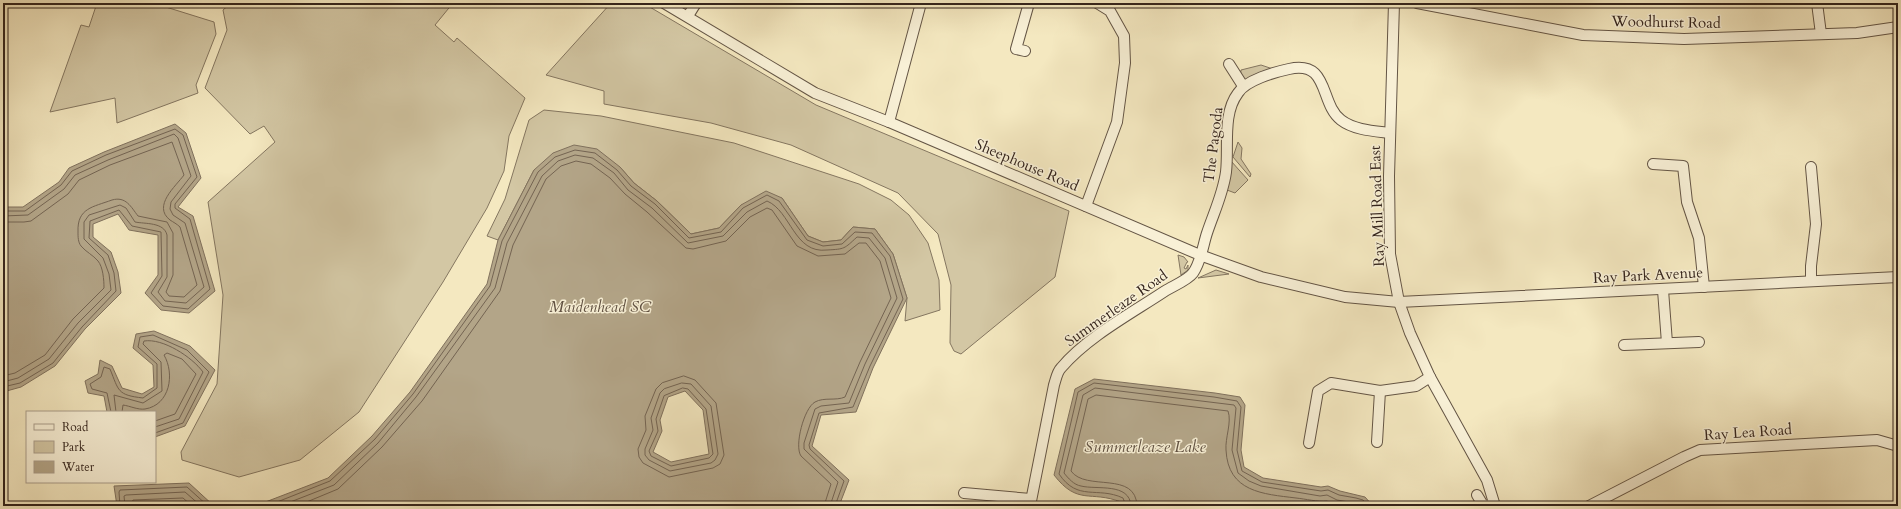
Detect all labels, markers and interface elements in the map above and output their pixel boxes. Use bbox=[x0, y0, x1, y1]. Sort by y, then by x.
street label: Woodhurst Road bbox=[1610, 11, 1721, 33]
street label: The Pagoda bbox=[1198, 105, 1228, 184]
street label: Sheephouse Road bbox=[972, 134, 1082, 196]
street label: Ray Mill Road East bbox=[1365, 145, 1389, 267]
street label: Ray Park Avenue bbox=[1592, 262, 1704, 288]
street label: Summerleaze Road bbox=[1061, 265, 1171, 351]
water label: Maidenhead SC bbox=[549, 296, 652, 318]
legend bbox=[26, 411, 156, 483]
text: Road bbox=[62, 419, 89, 435]
street label: Ray Lea Road bbox=[1703, 419, 1793, 445]
water label: Summerleaze Lake bbox=[1084, 436, 1206, 458]
text: Park bbox=[62, 439, 86, 455]
text: Water bbox=[61, 459, 95, 475]

